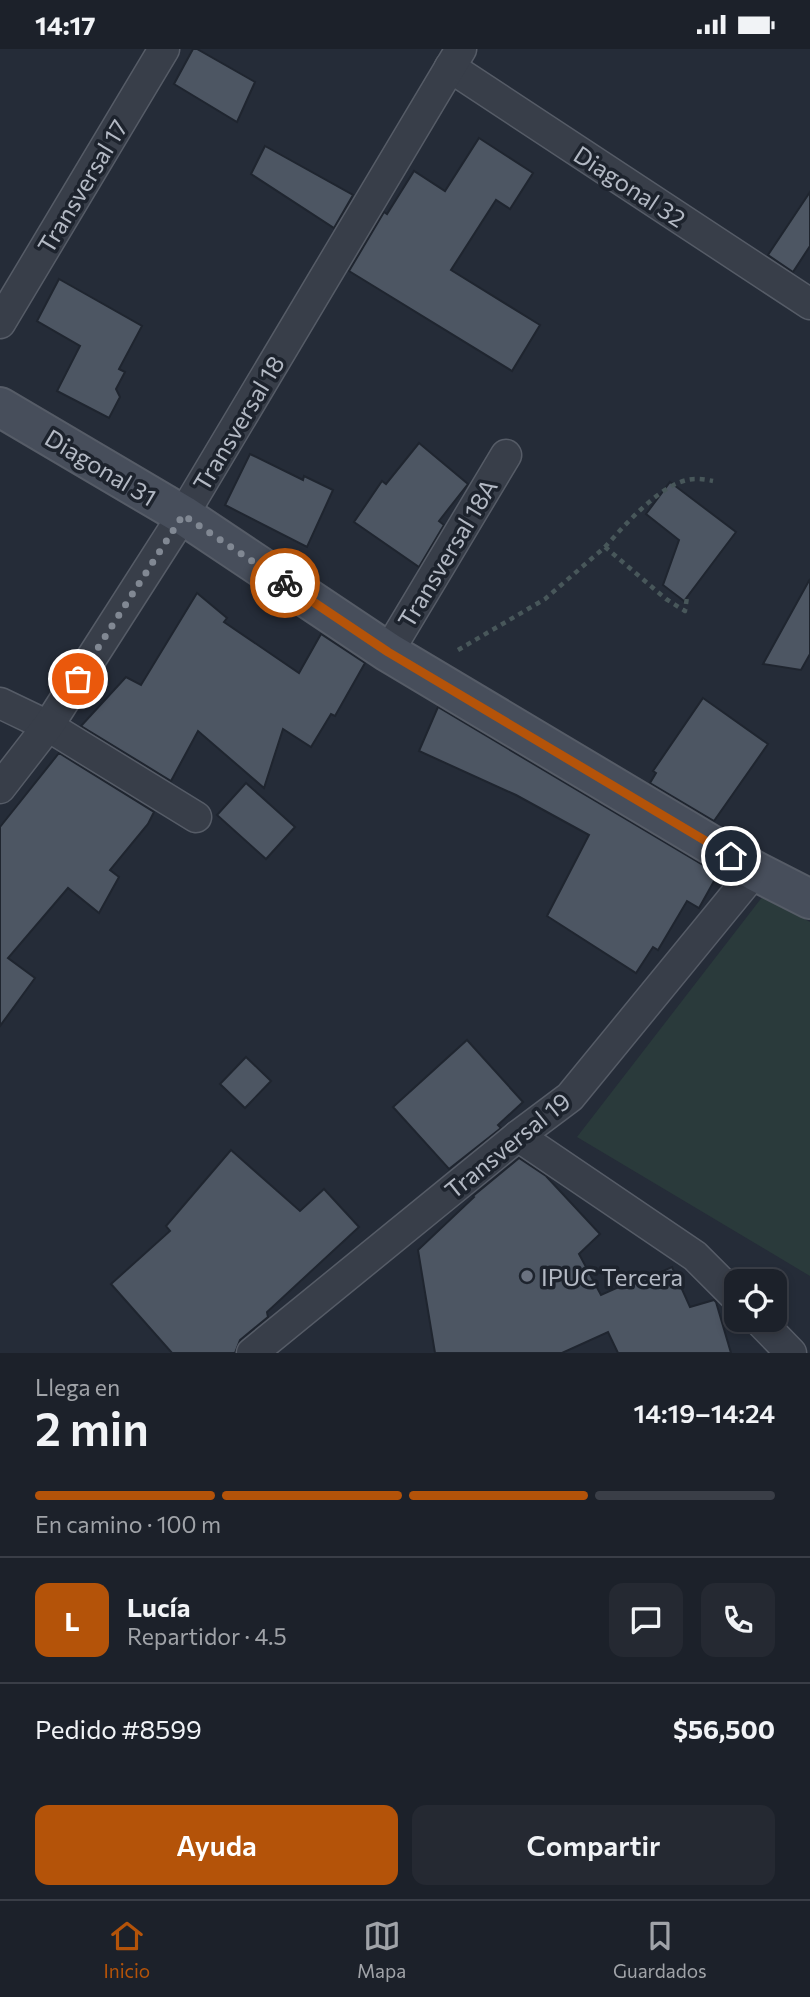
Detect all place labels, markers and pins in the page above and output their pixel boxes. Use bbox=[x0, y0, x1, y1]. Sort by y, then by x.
pin bbox=[48, 649, 108, 709]
pin bbox=[701, 826, 761, 886]
place label: IPUC Tercera bbox=[541, 1262, 683, 1291]
marker: IPUC Tercera bbox=[519, 1268, 535, 1284]

